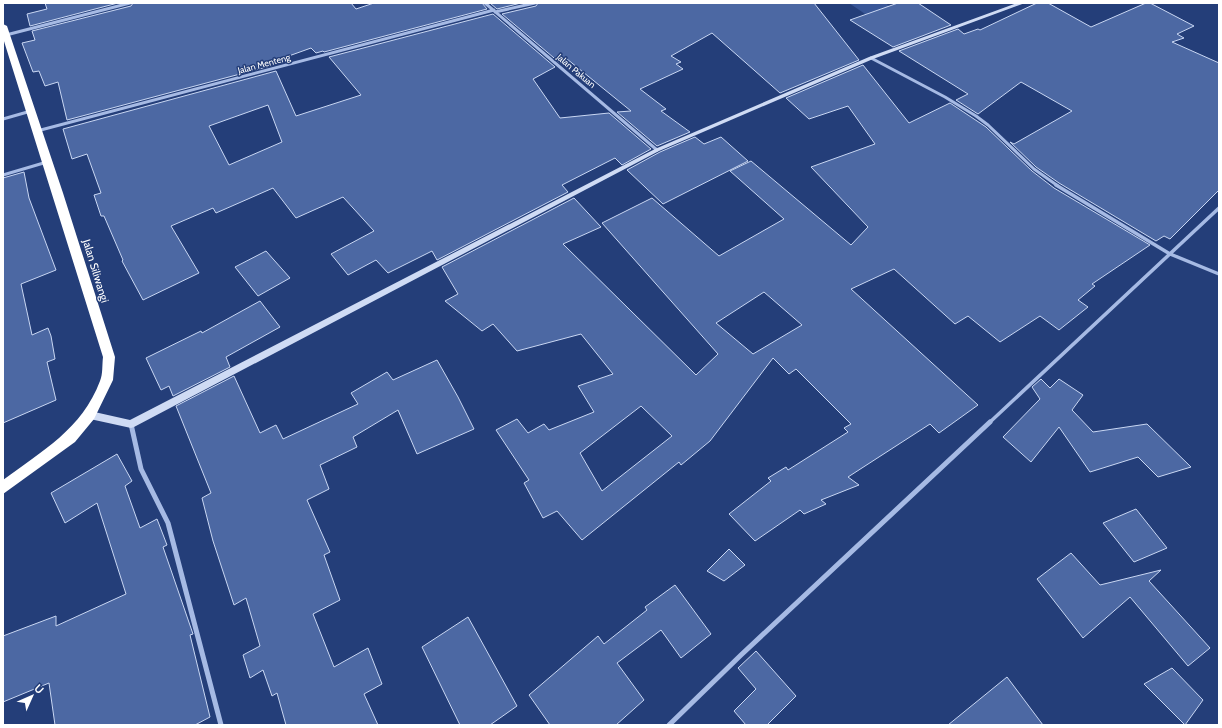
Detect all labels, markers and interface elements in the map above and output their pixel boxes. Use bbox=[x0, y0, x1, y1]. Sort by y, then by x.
street label: Jalan Menteng bbox=[235, 51, 292, 76]
street label: Jalan Pakuan bbox=[554, 51, 598, 90]
street label: Jalan Siliwangi bbox=[79, 237, 112, 304]
north arrow bbox=[12, 676, 52, 716]
text: U bbox=[31, 681, 47, 697]

